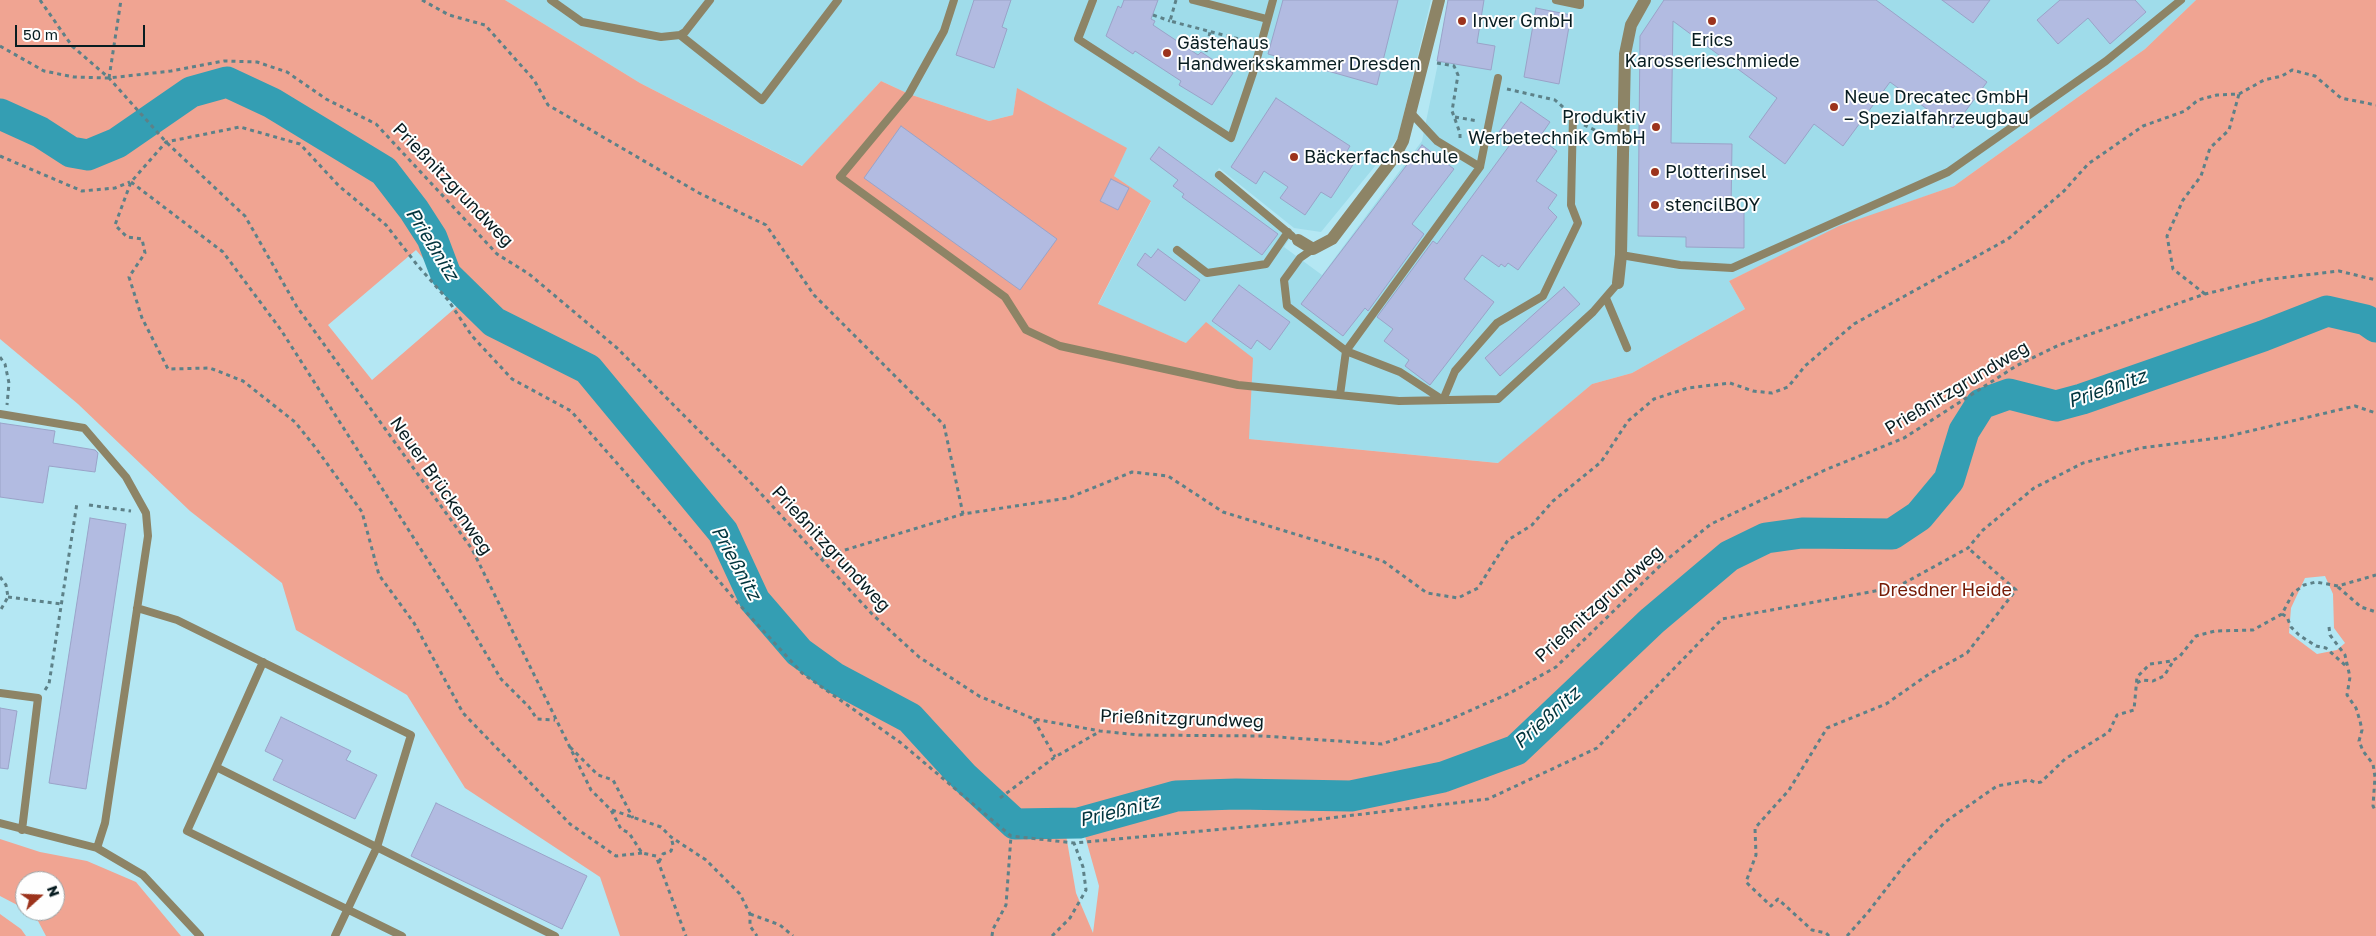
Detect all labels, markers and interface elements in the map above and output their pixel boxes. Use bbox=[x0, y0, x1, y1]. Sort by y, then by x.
place label: Inver GmbH bbox=[1472, 10, 1573, 32]
scale bar bbox=[18, 15, 148, 47]
marker: Inver GmbH bbox=[1456, 15, 1468, 27]
marker: Erics Karosserieschmiede bbox=[1706, 15, 1718, 27]
text: 50 m bbox=[23, 25, 58, 43]
place label: Erics Karosserieschmiede bbox=[1625, 29, 1799, 72]
place label: Gästehaus Handwerkskammer Dresden bbox=[1177, 32, 1421, 74]
marker: Gästehaus Handwerkskammer Dresden bbox=[1161, 47, 1173, 59]
place label: Neue Drecatec GmbH – Spezialfahrzeugbau bbox=[1844, 86, 2029, 128]
marker: Neue Drecatec GmbH – Spezialfahrzeugbau bbox=[1828, 101, 1840, 113]
place label: Produktiv Werbetechnik GmbH bbox=[1468, 106, 1646, 148]
street label: Prießnitzgrundweg bbox=[388, 118, 518, 252]
marker: Produktiv Werbetechnik GmbH bbox=[1650, 121, 1662, 133]
place label: Bäckerfachschule bbox=[1304, 146, 1458, 168]
marker: Bäckerfachschule bbox=[1288, 151, 1300, 163]
place label: Plotterinsel bbox=[1665, 161, 1766, 183]
marker: Plotterinsel bbox=[1649, 166, 1661, 178]
place label: stencilBOY bbox=[1665, 194, 1760, 216]
marker: stencilBOY bbox=[1649, 199, 1661, 211]
water label: Prießnitz bbox=[401, 203, 463, 285]
street label: Prießnitzgrundweg bbox=[1881, 336, 2033, 440]
water label: Prießnitz bbox=[2065, 365, 2149, 413]
street label: Neuer Brückenweg bbox=[385, 413, 497, 559]
street label: Prießnitzgrundweg bbox=[767, 482, 895, 616]
water label: Prießnitz bbox=[706, 522, 766, 604]
street label: Prießnitzgrundweg bbox=[1531, 541, 1667, 667]
park label: Dresdner Heide bbox=[1878, 579, 2012, 601]
water label: Prießnitz bbox=[1509, 682, 1585, 754]
street label: Prießnitzgrundweg bbox=[1100, 705, 1264, 733]
water label: Prießnitz bbox=[1077, 790, 1161, 832]
north arrow bbox=[15, 871, 65, 921]
text: N bbox=[44, 883, 63, 899]

